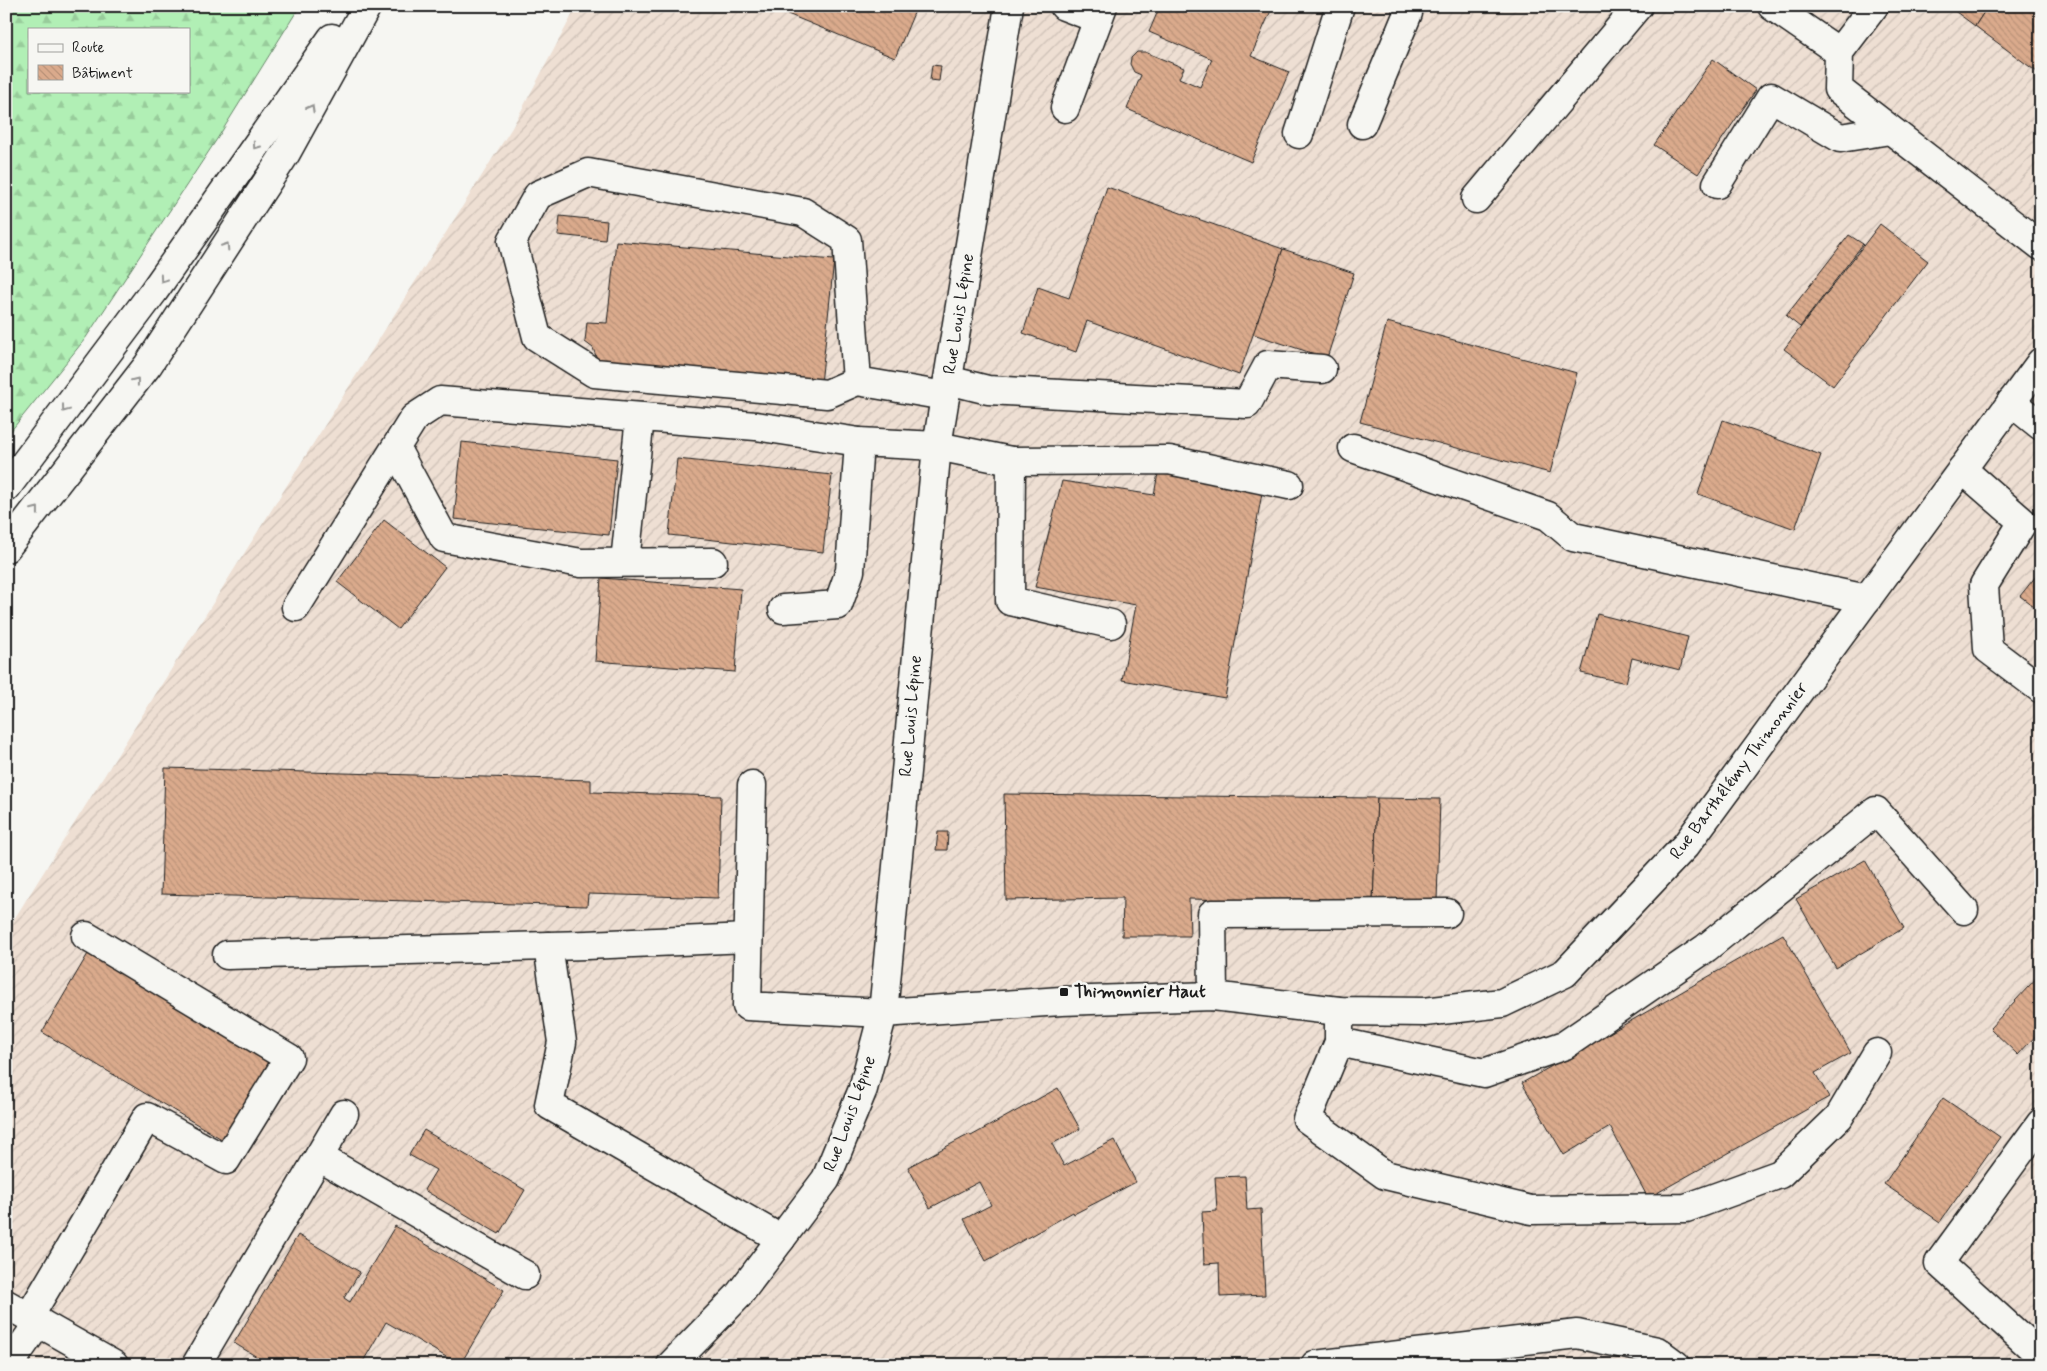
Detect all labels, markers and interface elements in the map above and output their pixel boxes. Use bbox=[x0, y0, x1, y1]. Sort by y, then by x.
legend bbox=[28, 28, 190, 92]
text: Route bbox=[72, 38, 105, 58]
text: Bâtiment bbox=[72, 64, 133, 84]
one-way arrow bbox=[305, 104, 315, 113]
one-way arrow bbox=[253, 141, 262, 150]
one-way arrow bbox=[219, 242, 229, 251]
street label: Rue Louis Lépine bbox=[938, 252, 980, 376]
one-way arrow bbox=[160, 273, 169, 283]
one-way arrow bbox=[130, 378, 139, 387]
one-way arrow bbox=[62, 403, 71, 413]
one-way arrow bbox=[31, 507, 39, 516]
street label: Rue Louis Lépine bbox=[894, 654, 928, 778]
street label: Rue Barthélémy Thimonnier bbox=[1664, 677, 1814, 865]
place label: Thimonnier Haut bbox=[1074, 980, 1206, 1004]
marker: Thimonnier Haut bbox=[1058, 986, 1070, 998]
street label: Rue Louis Lépine bbox=[818, 1052, 882, 1176]

